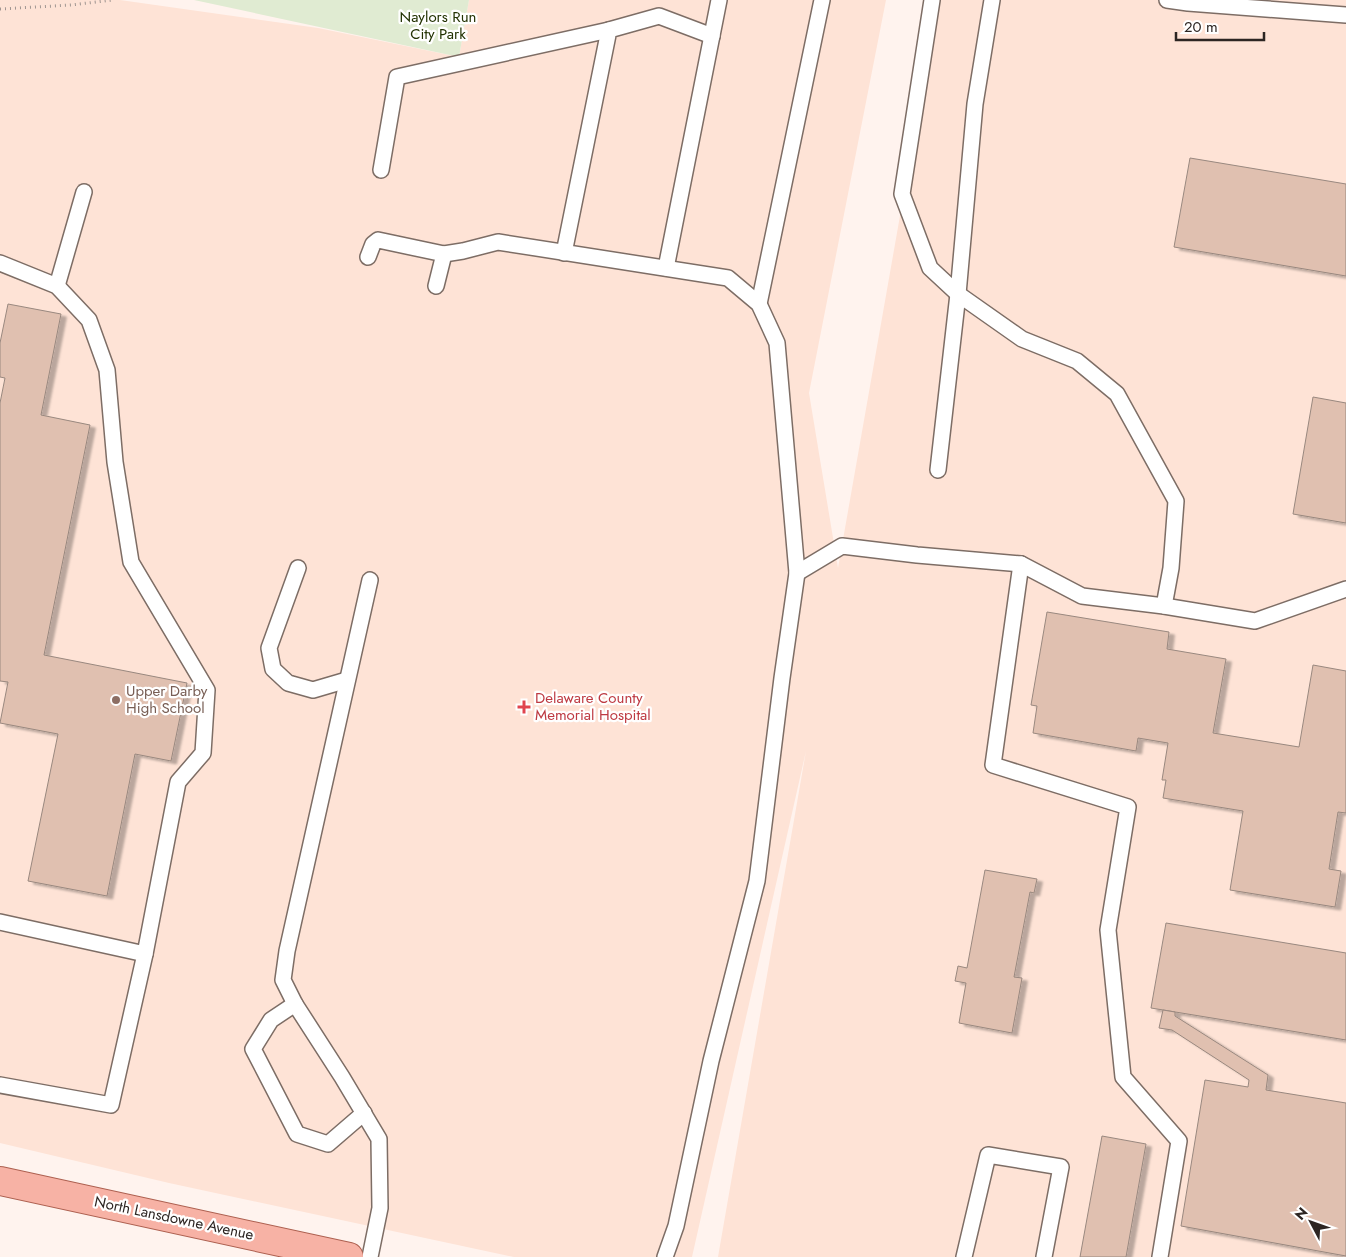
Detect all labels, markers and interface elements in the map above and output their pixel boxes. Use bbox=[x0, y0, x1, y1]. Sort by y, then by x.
park label: Naylors Run City Park bbox=[400, 6, 476, 45]
scale bar bbox=[1176, 10, 1264, 42]
text: 20 m bbox=[1184, 16, 1218, 38]
place label: Upper Darby High School bbox=[126, 680, 208, 719]
place label: Delaware County Memorial Hospital bbox=[535, 687, 651, 726]
marker: Upper Darby High School bbox=[110, 694, 122, 706]
marker: Delaware County Memorial Hospital bbox=[517, 700, 531, 714]
street label: North Lansdowne Avenue bbox=[92, 1190, 256, 1246]
north arrow bbox=[1286, 1197, 1336, 1247]
text: N bbox=[1290, 1203, 1312, 1224]

